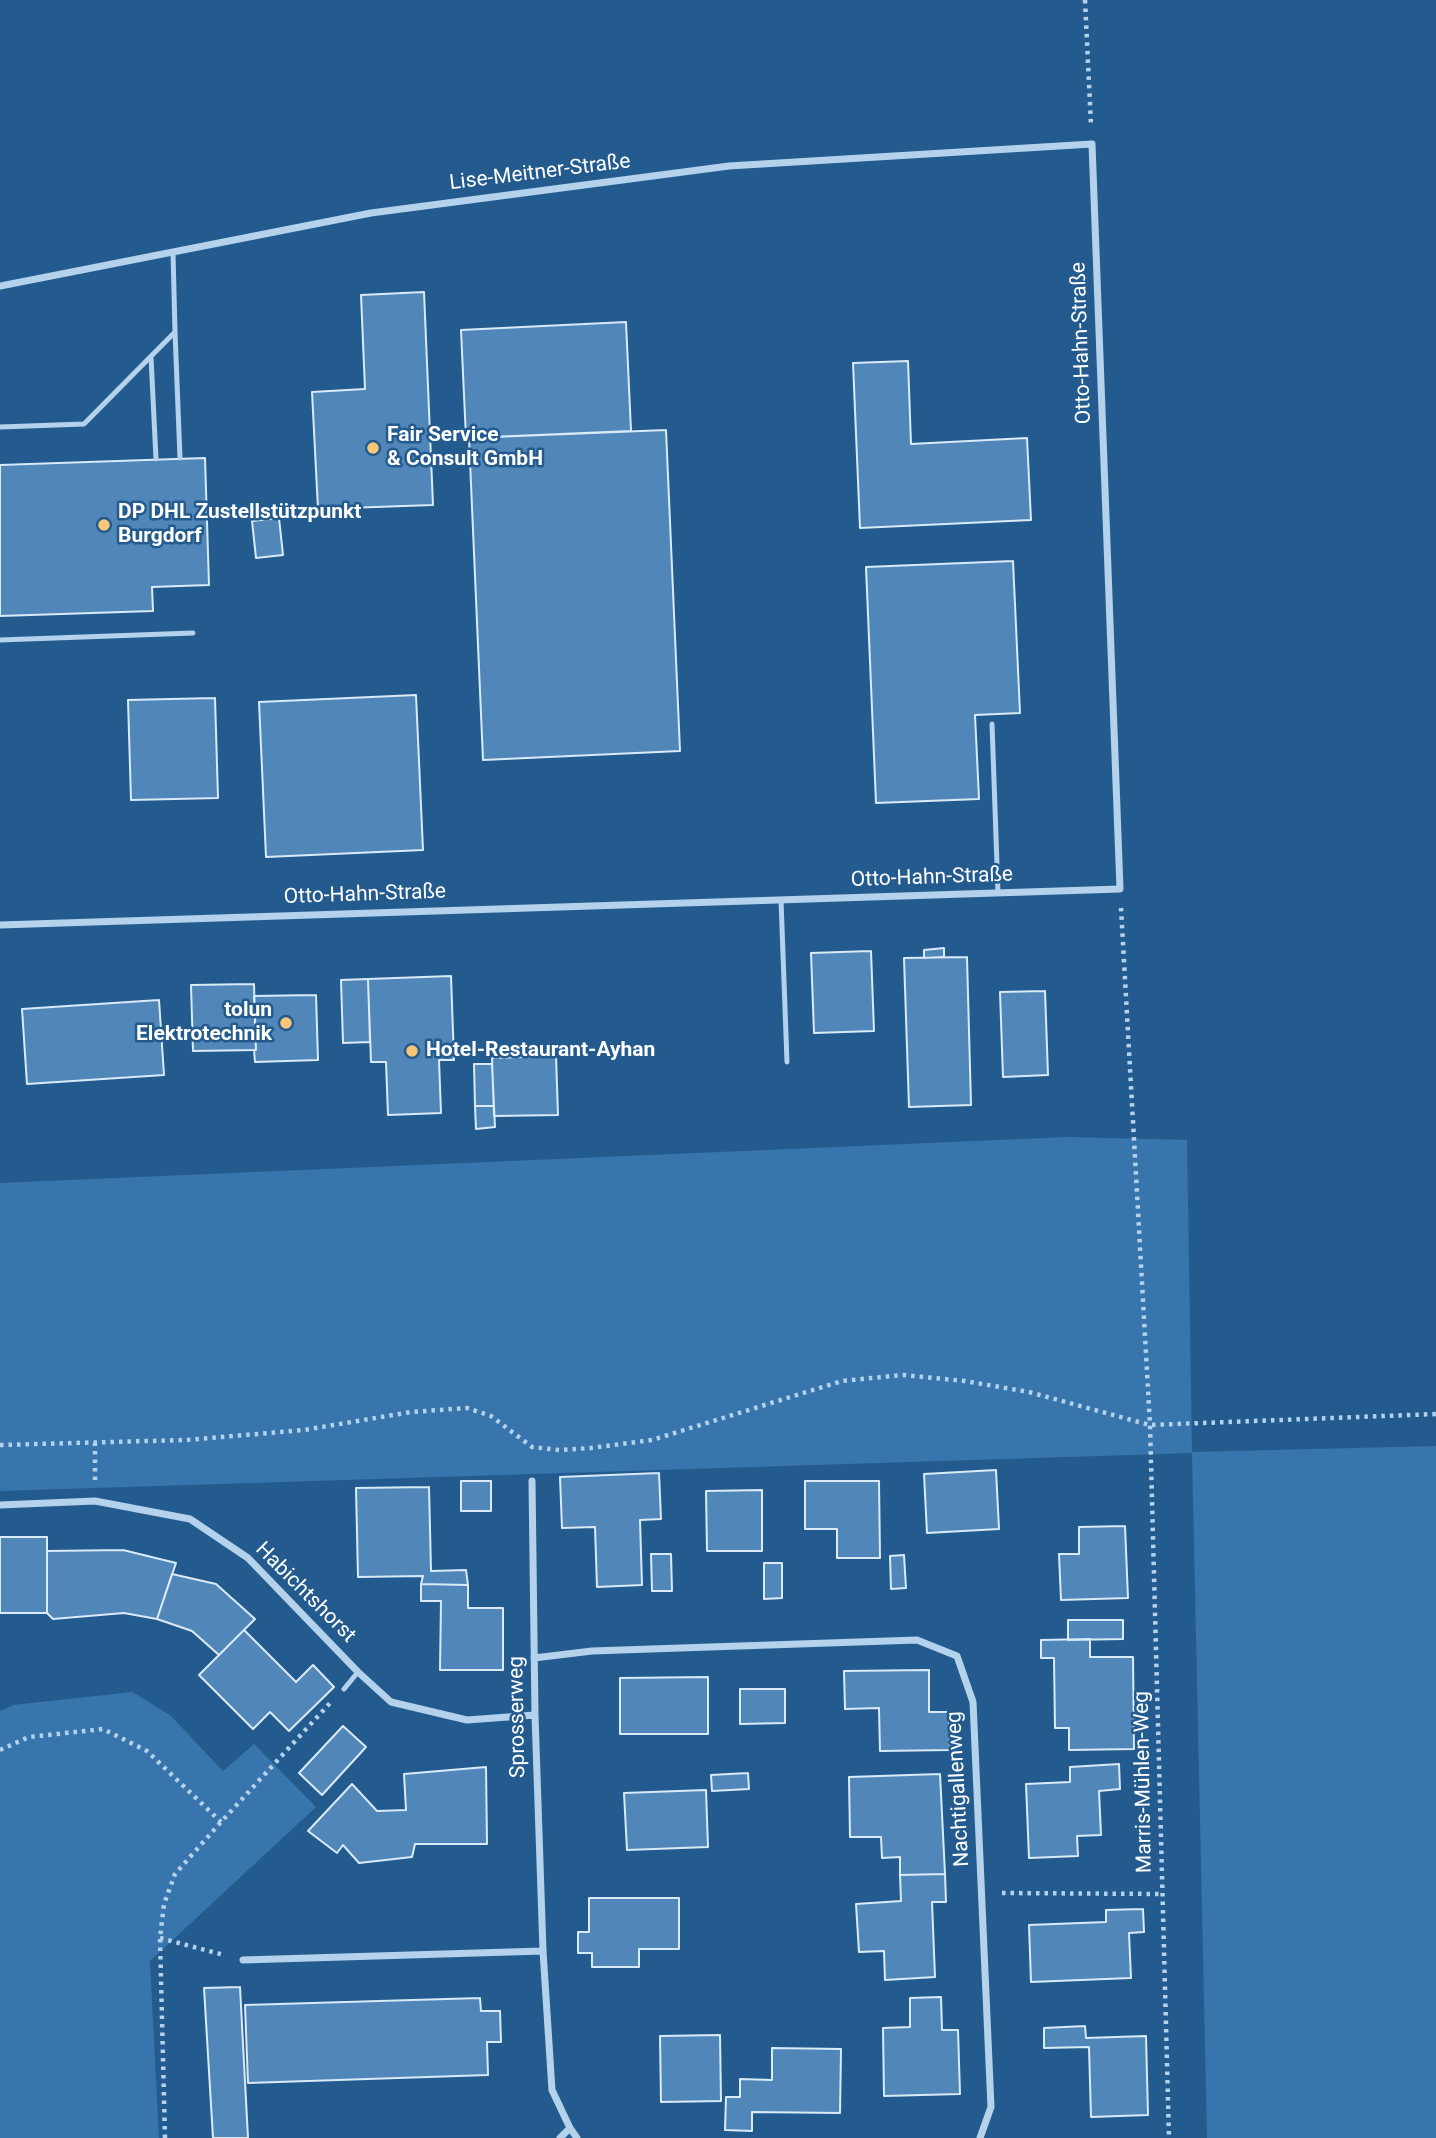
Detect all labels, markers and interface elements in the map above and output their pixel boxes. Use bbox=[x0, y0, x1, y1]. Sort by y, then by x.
street label: Lise-Meitner-Straße bbox=[448, 149, 632, 197]
street label: Otto-Hahn-Straße bbox=[1067, 261, 1097, 425]
place label: Fair Service & Consult GmbH bbox=[387, 423, 543, 473]
marker: Fair Service & Consult GmbH bbox=[365, 440, 381, 456]
place label: DP DHL Zustellstützpunkt Burgdorf bbox=[118, 500, 361, 550]
marker: DP DHL Zustellstützpunkt Burgdorf bbox=[96, 517, 112, 533]
street label: Otto-Hahn-Straße bbox=[850, 863, 1014, 893]
street label: Otto-Hahn-Straße bbox=[283, 880, 447, 910]
place label: tolun Elektrotechnik bbox=[136, 998, 272, 1048]
marker: tolun Elektrotechnik bbox=[278, 1015, 294, 1031]
place label: Hotel-Restaurant-Ayhan bbox=[426, 1038, 655, 1064]
marker: Hotel-Restaurant-Ayhan bbox=[404, 1043, 420, 1059]
street label: Habichtshorst bbox=[249, 1537, 361, 1649]
street label: Sprosserweg bbox=[504, 1656, 532, 1778]
street label: Marris-Mühlen-Weg bbox=[1130, 1691, 1158, 1873]
street label: Nachtigallenweg bbox=[942, 1711, 976, 1867]

